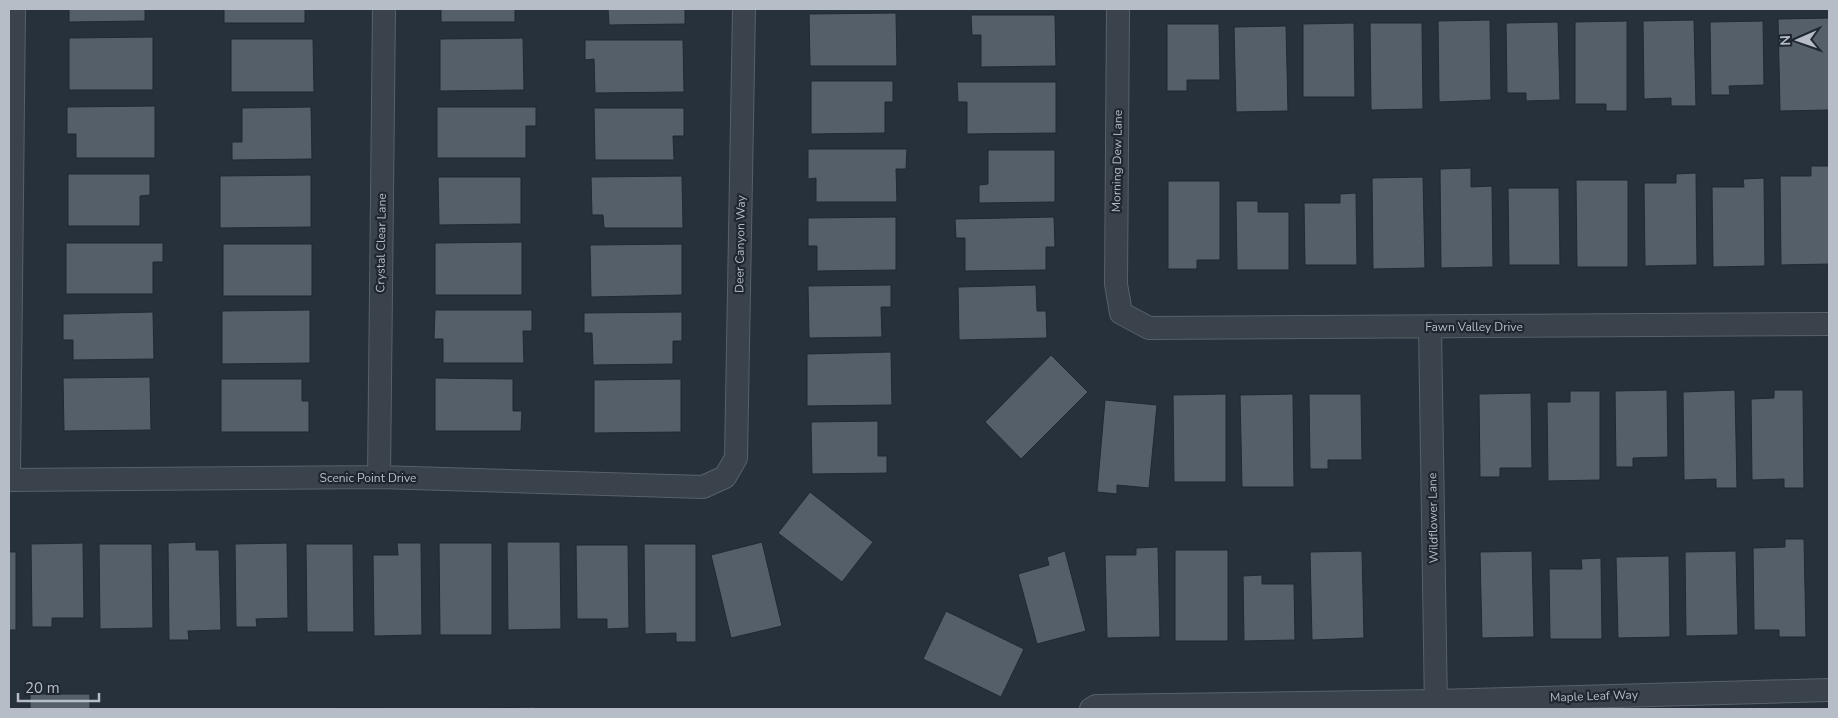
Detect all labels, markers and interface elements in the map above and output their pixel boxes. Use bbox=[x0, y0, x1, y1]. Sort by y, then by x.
north arrow bbox=[1773, 15, 1823, 65]
text: N bbox=[1776, 35, 1795, 46]
street label: Morning Dew Lane bbox=[1108, 110, 1126, 212]
street label: Crystal Clear Lane bbox=[372, 193, 390, 293]
street label: Deer Canyon Way bbox=[731, 194, 749, 293]
street label: Fawn Valley Drive bbox=[1425, 319, 1523, 335]
street label: Scenic Point Drive bbox=[320, 470, 416, 486]
street label: Wildflower Lane bbox=[1424, 473, 1442, 563]
scale bar bbox=[18, 670, 99, 702]
text: 20 m bbox=[25, 678, 60, 698]
street label: Maple Leaf Way bbox=[1550, 686, 1639, 706]

